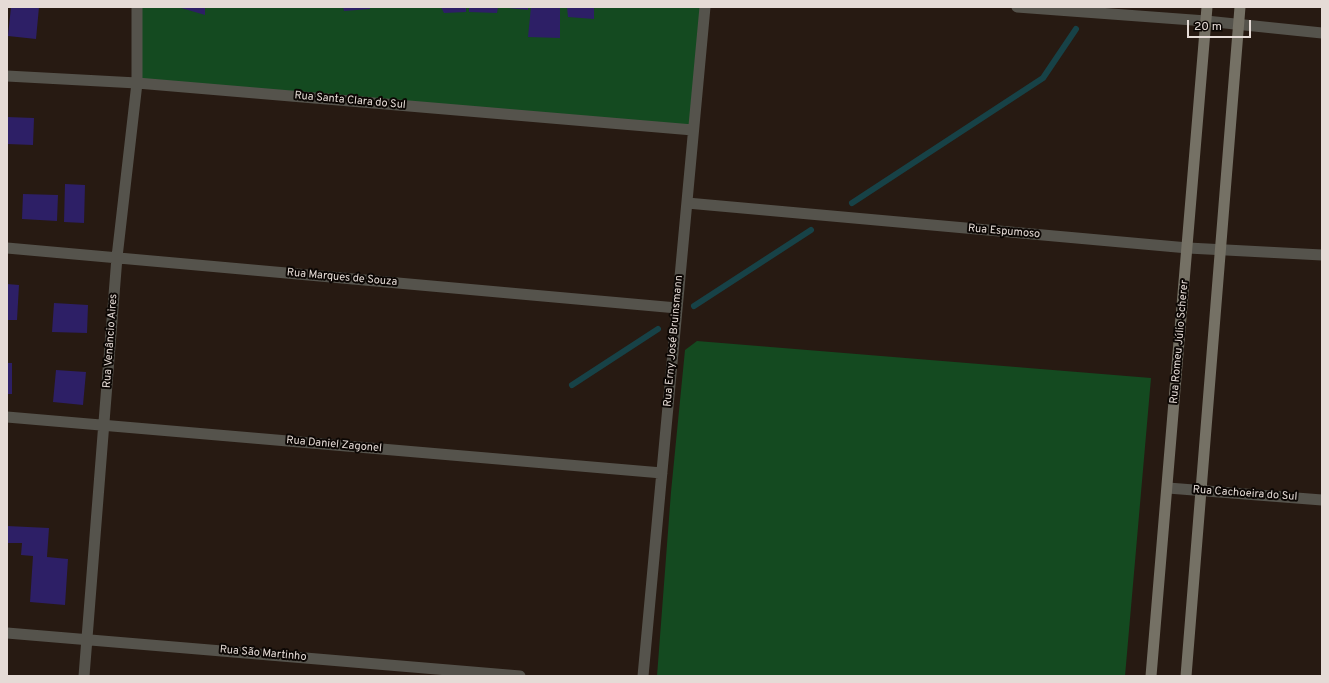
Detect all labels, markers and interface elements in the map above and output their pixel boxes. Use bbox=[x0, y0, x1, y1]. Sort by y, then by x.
scale bar bbox=[1189, 12, 1253, 38]
text: 20 m bbox=[1194, 19, 1222, 35]
street label: Rua Santa Clara do Sul bbox=[294, 90, 406, 112]
street label: Rua Espumoso bbox=[967, 222, 1041, 242]
street label: Rua Marques de Souza bbox=[286, 267, 398, 289]
street label: Rua Erny José Bruinsmann bbox=[662, 275, 686, 407]
street label: Rua Romeu Júlio Scherer bbox=[1168, 280, 1192, 404]
street label: Rua Venâncio Aires bbox=[101, 293, 121, 389]
street label: Rua Daniel Zagonel bbox=[286, 434, 382, 456]
street label: Rua Cachoeira do Sul bbox=[1192, 484, 1298, 504]
street label: Rua São Martinho bbox=[219, 644, 307, 664]

